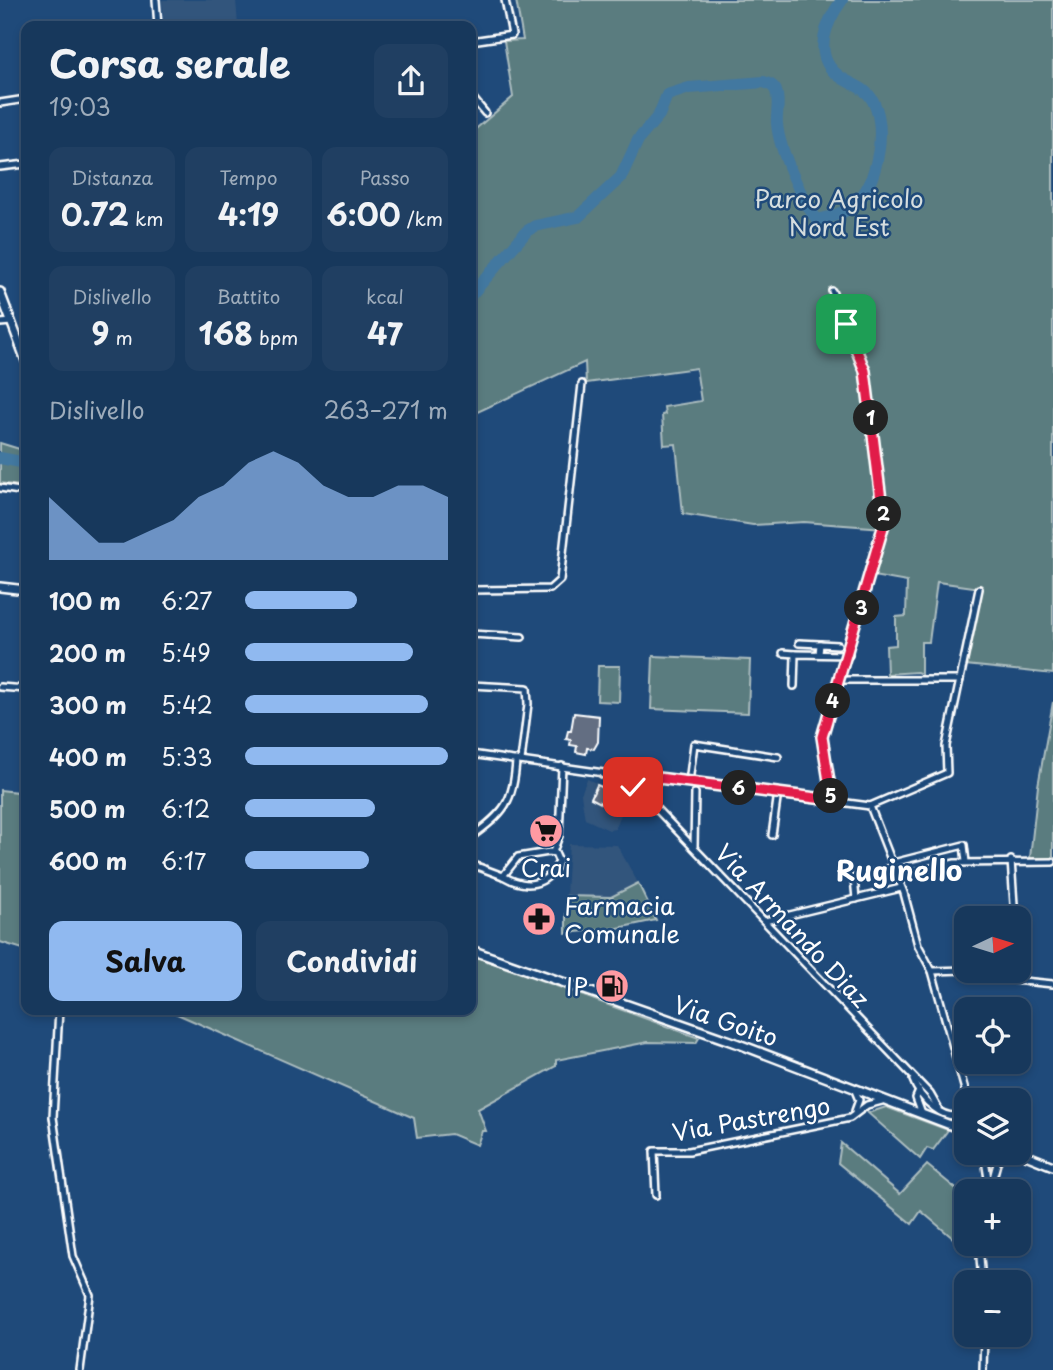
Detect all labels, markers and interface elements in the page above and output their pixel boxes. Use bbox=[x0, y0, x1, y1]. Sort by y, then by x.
text: Corsa serale bbox=[49, 34, 290, 91]
button: share bbox=[374, 44, 448, 118]
text: 19:03 bbox=[49, 89, 111, 124]
text: Distanza bbox=[71, 163, 153, 191]
text: Tempo bbox=[219, 163, 278, 191]
text: Passo bbox=[360, 163, 410, 191]
park label: Parco Agricolo Nord Est bbox=[754, 180, 924, 244]
text: 0.72 bbox=[61, 191, 129, 236]
text: 4:19 bbox=[218, 191, 279, 236]
text: 6:00 bbox=[327, 191, 401, 236]
text: km bbox=[129, 204, 163, 232]
text: /km bbox=[401, 204, 443, 232]
text: Dislivello bbox=[73, 282, 152, 310]
text: Battito bbox=[217, 282, 280, 310]
text: kcal bbox=[366, 282, 404, 310]
pin bbox=[816, 294, 876, 354]
icon: arrive bbox=[827, 305, 865, 343]
text: 9 bbox=[91, 310, 109, 355]
text: 168 bbox=[199, 310, 253, 355]
text: 47 bbox=[367, 310, 403, 355]
text: m bbox=[109, 323, 133, 351]
text: bpm bbox=[253, 323, 298, 351]
text: Dislivello bbox=[49, 392, 144, 427]
text: 263–271 m bbox=[323, 392, 448, 427]
pin: 1 bbox=[854, 400, 888, 436]
text: 1 bbox=[866, 403, 875, 431]
pin: 2 bbox=[866, 496, 902, 532]
text: 2 bbox=[877, 499, 890, 527]
text: 100 m bbox=[49, 583, 121, 618]
text: 6:27 bbox=[161, 583, 212, 618]
pin: 3 bbox=[844, 590, 880, 626]
text: 3 bbox=[855, 593, 868, 621]
text: 200 m bbox=[49, 635, 126, 670]
text: 5:49 bbox=[161, 635, 211, 670]
pin: 4 bbox=[816, 684, 850, 718]
text: 4 bbox=[826, 686, 839, 714]
text: 300 m bbox=[49, 687, 127, 722]
text: 5:42 bbox=[161, 687, 213, 722]
text: 400 m bbox=[49, 739, 127, 774]
text: 5:33 bbox=[161, 739, 213, 774]
pin bbox=[603, 757, 663, 817]
icon: check bbox=[614, 768, 652, 806]
pin: 6 bbox=[722, 770, 756, 806]
text: 6 bbox=[732, 773, 745, 801]
pin: 5 bbox=[814, 778, 848, 814]
text: 5 bbox=[824, 781, 837, 809]
text: 500 m bbox=[49, 791, 126, 826]
text: 6:12 bbox=[161, 791, 210, 826]
supermarket icon: Crai bbox=[527, 812, 565, 850]
street label: Via Armando Diaz bbox=[707, 835, 879, 1015]
text: 600 m bbox=[49, 843, 127, 878]
text: 6:17 bbox=[161, 843, 206, 878]
district label: Ruginello bbox=[836, 848, 962, 891]
place label: Crai bbox=[521, 849, 571, 885]
place label: Farmacia Comunale bbox=[564, 887, 680, 951]
pharmacy icon: Farmacia Comunale bbox=[520, 900, 558, 938]
north arrow bbox=[954, 906, 1031, 984]
map controls bbox=[954, 906, 1031, 1347]
button: Salva bbox=[49, 921, 242, 1001]
button: Condividi bbox=[256, 921, 448, 1001]
fuel station icon: IP bbox=[593, 967, 631, 1005]
place label: IP bbox=[566, 968, 588, 1004]
street label: Via Goito bbox=[669, 985, 783, 1055]
button: locate bbox=[954, 997, 1031, 1074]
street label: Via Pastrengo bbox=[669, 1086, 833, 1150]
button: layers bbox=[954, 1088, 1031, 1165]
button: + bbox=[954, 1179, 1031, 1256]
button: − bbox=[954, 1270, 1031, 1347]

